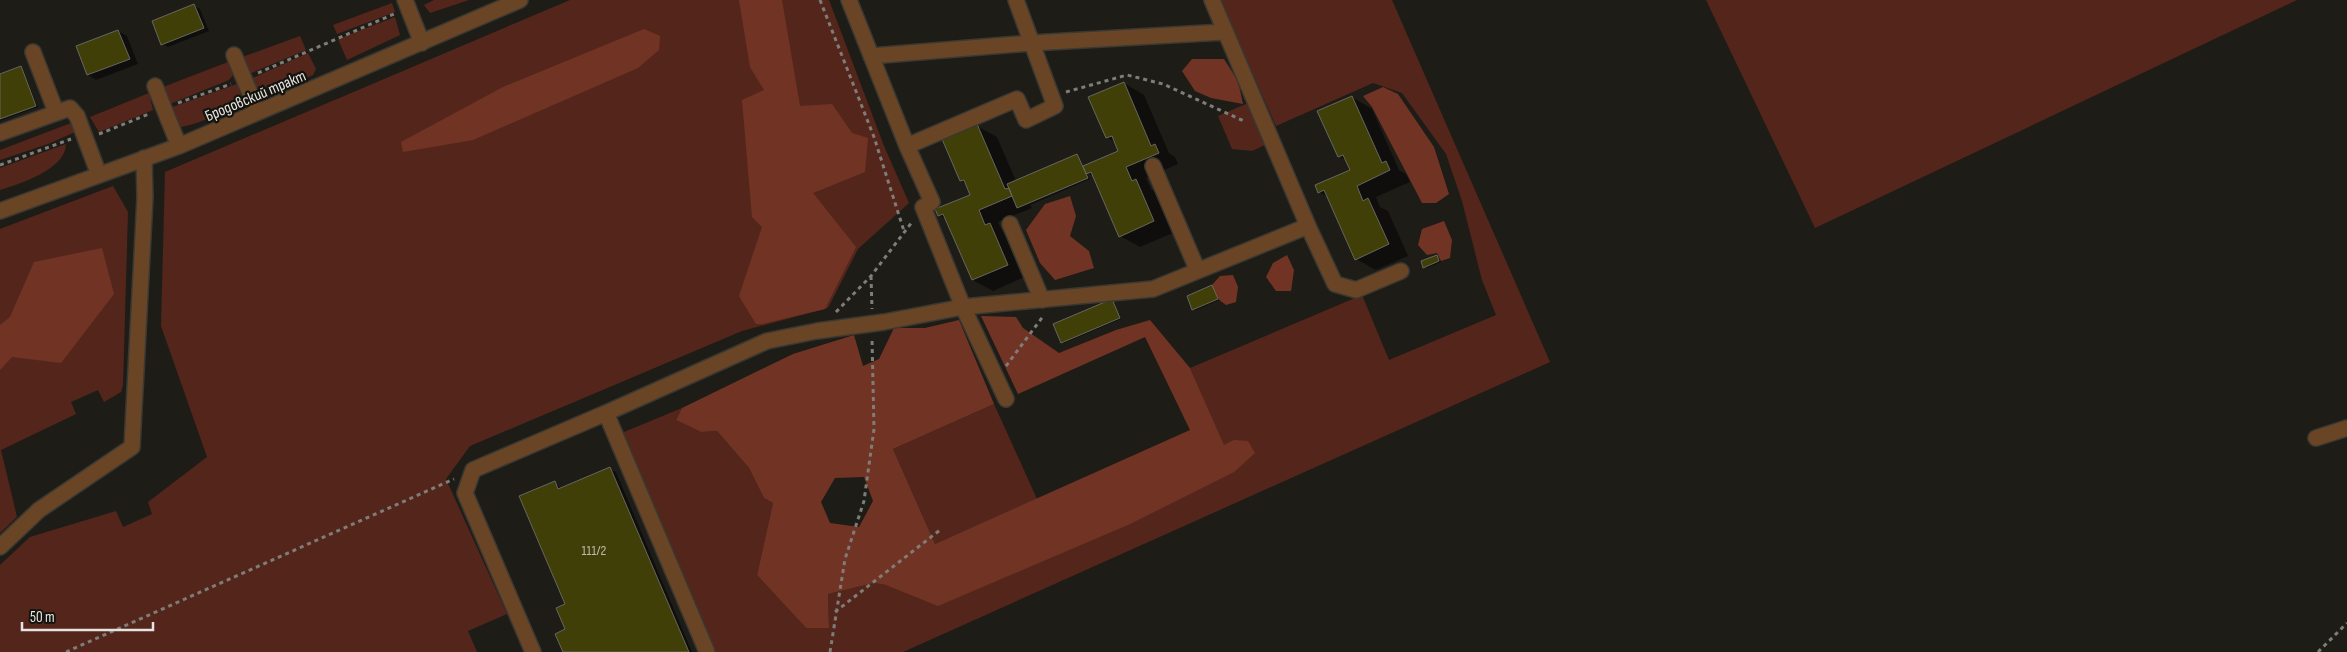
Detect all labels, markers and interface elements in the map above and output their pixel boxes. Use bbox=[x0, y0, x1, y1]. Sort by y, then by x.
street label: Бродовский тракт bbox=[202, 67, 309, 126]
house number: 111/2 bbox=[582, 542, 607, 559]
scale bar bbox=[22, 600, 154, 632]
text: 50 m bbox=[30, 608, 55, 627]

